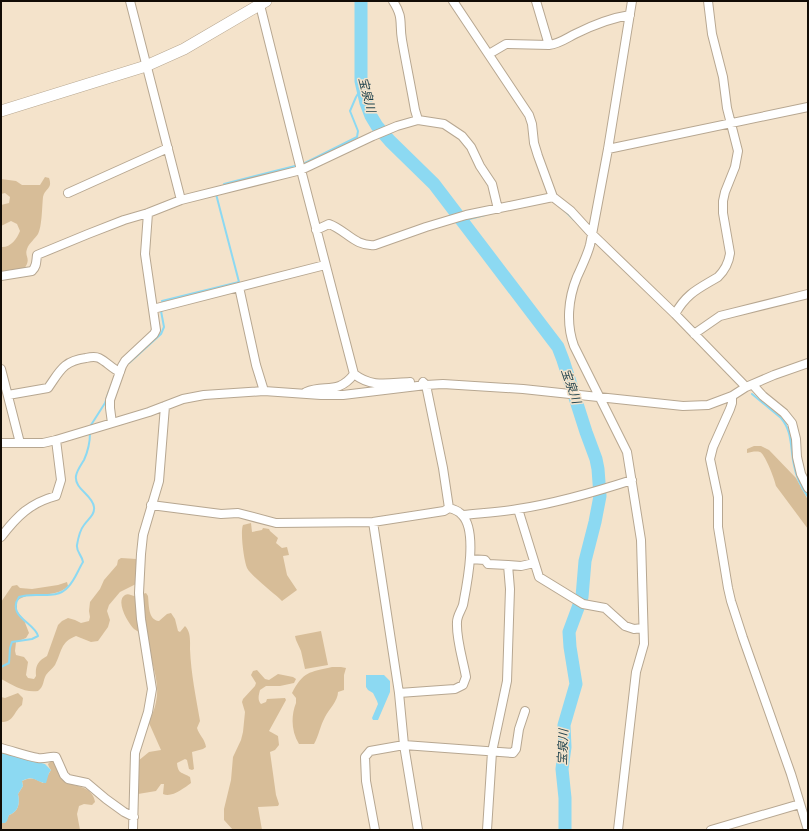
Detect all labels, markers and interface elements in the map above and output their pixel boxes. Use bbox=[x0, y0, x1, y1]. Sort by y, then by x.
water label: 宝泉川 bbox=[356, 76, 379, 116]
water label: 宝泉川 bbox=[559, 367, 584, 407]
water label: 宝泉川 bbox=[555, 727, 571, 765]

